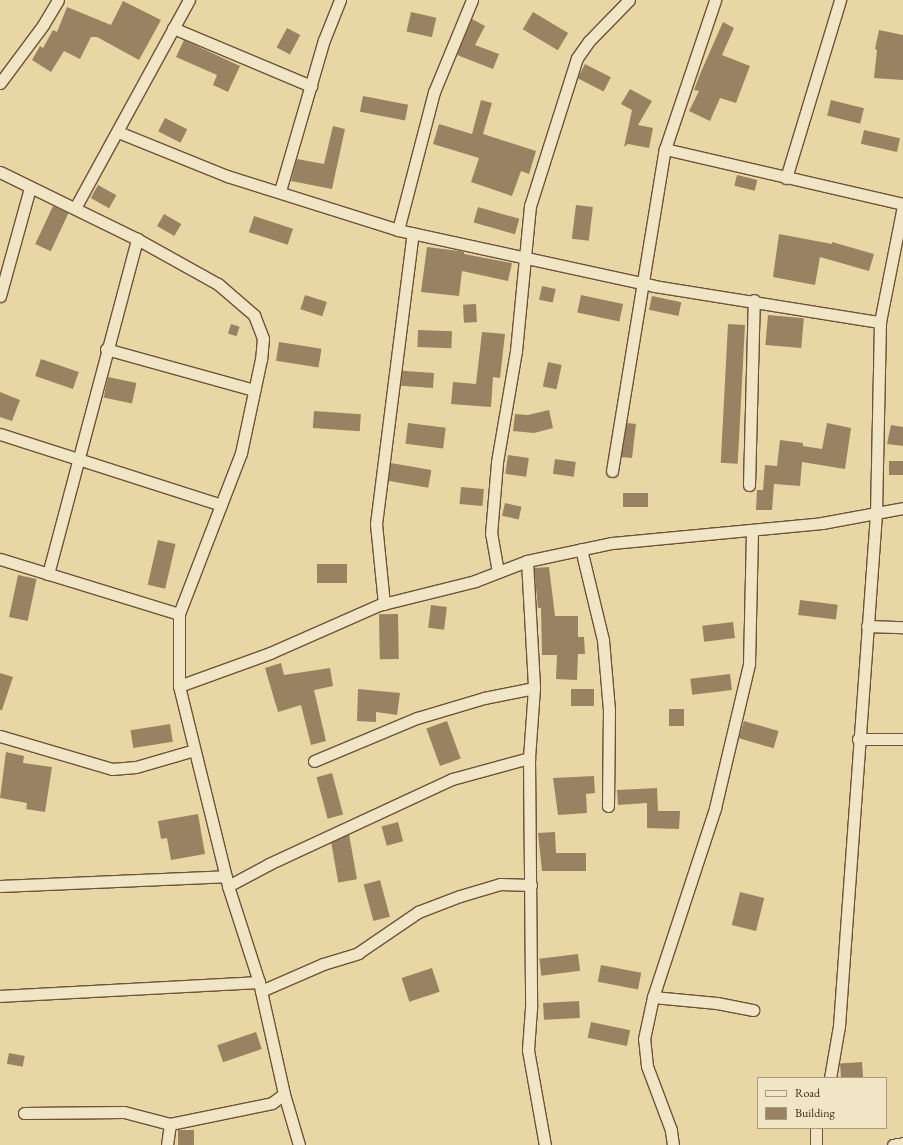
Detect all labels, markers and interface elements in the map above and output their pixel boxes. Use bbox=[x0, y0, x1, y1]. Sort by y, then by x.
legend bbox=[757, 1077, 887, 1129]
text: Road bbox=[795, 1085, 820, 1101]
text: Building bbox=[795, 1105, 835, 1121]

